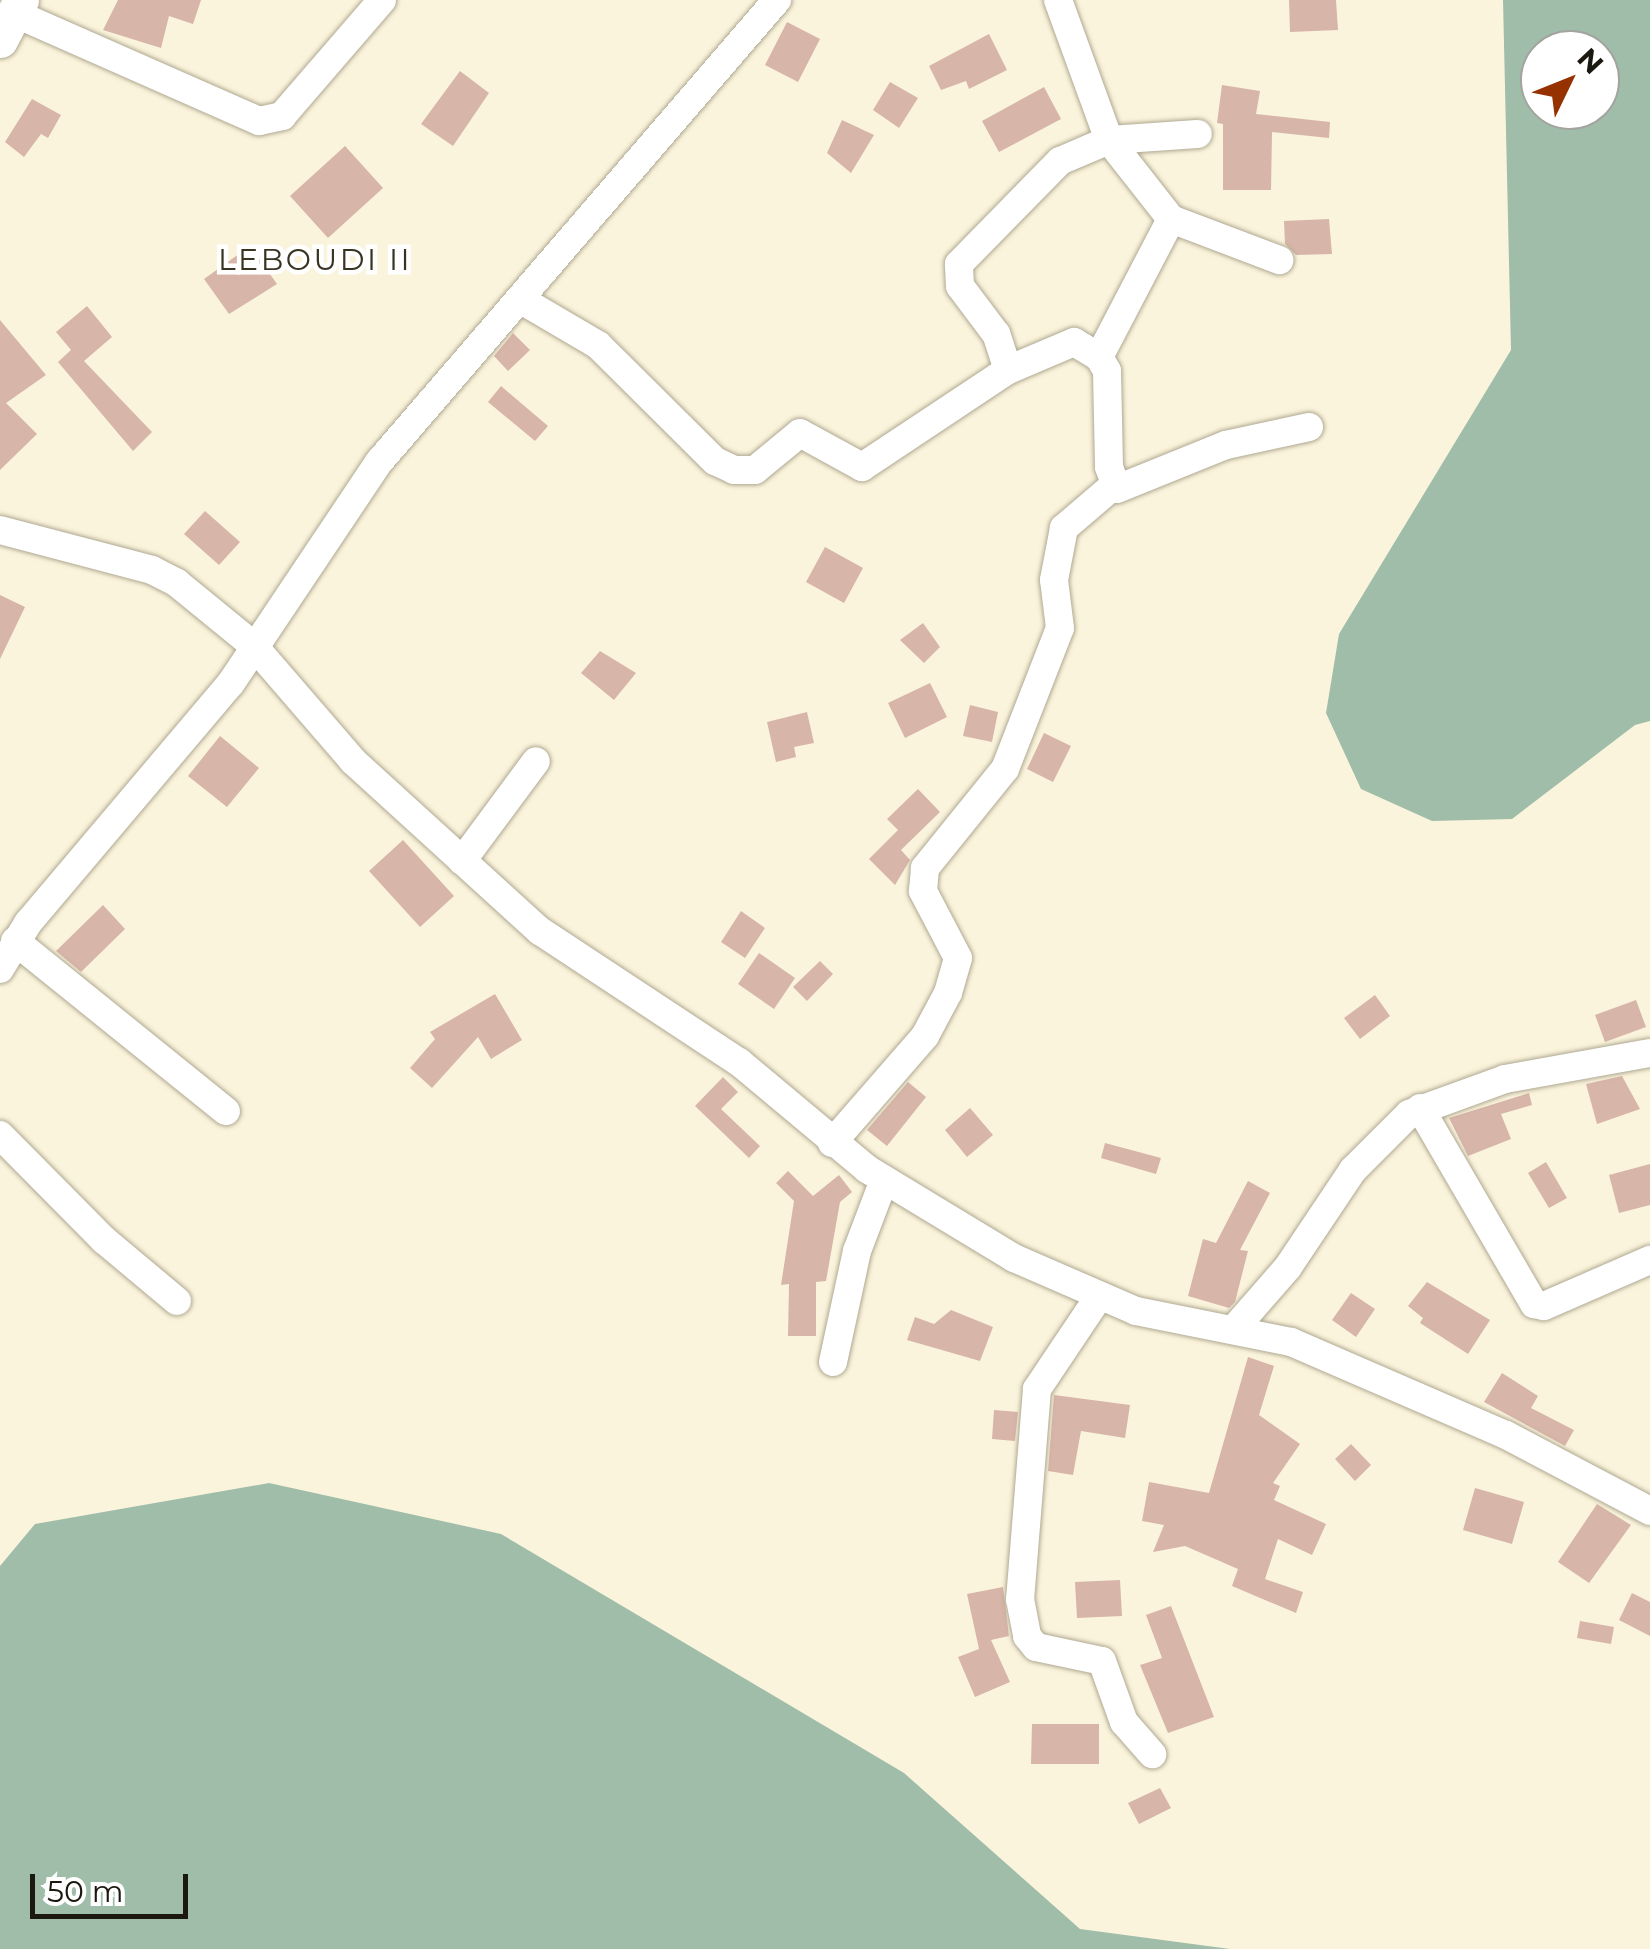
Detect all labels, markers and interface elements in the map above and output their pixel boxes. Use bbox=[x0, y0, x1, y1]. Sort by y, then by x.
north arrow bbox=[1520, 30, 1620, 130]
text: N bbox=[1570, 41, 1611, 81]
district label: LEBOUDI II bbox=[218, 242, 412, 278]
scale bar bbox=[35, 1854, 192, 1916]
text: 50 m bbox=[47, 1873, 124, 1910]

